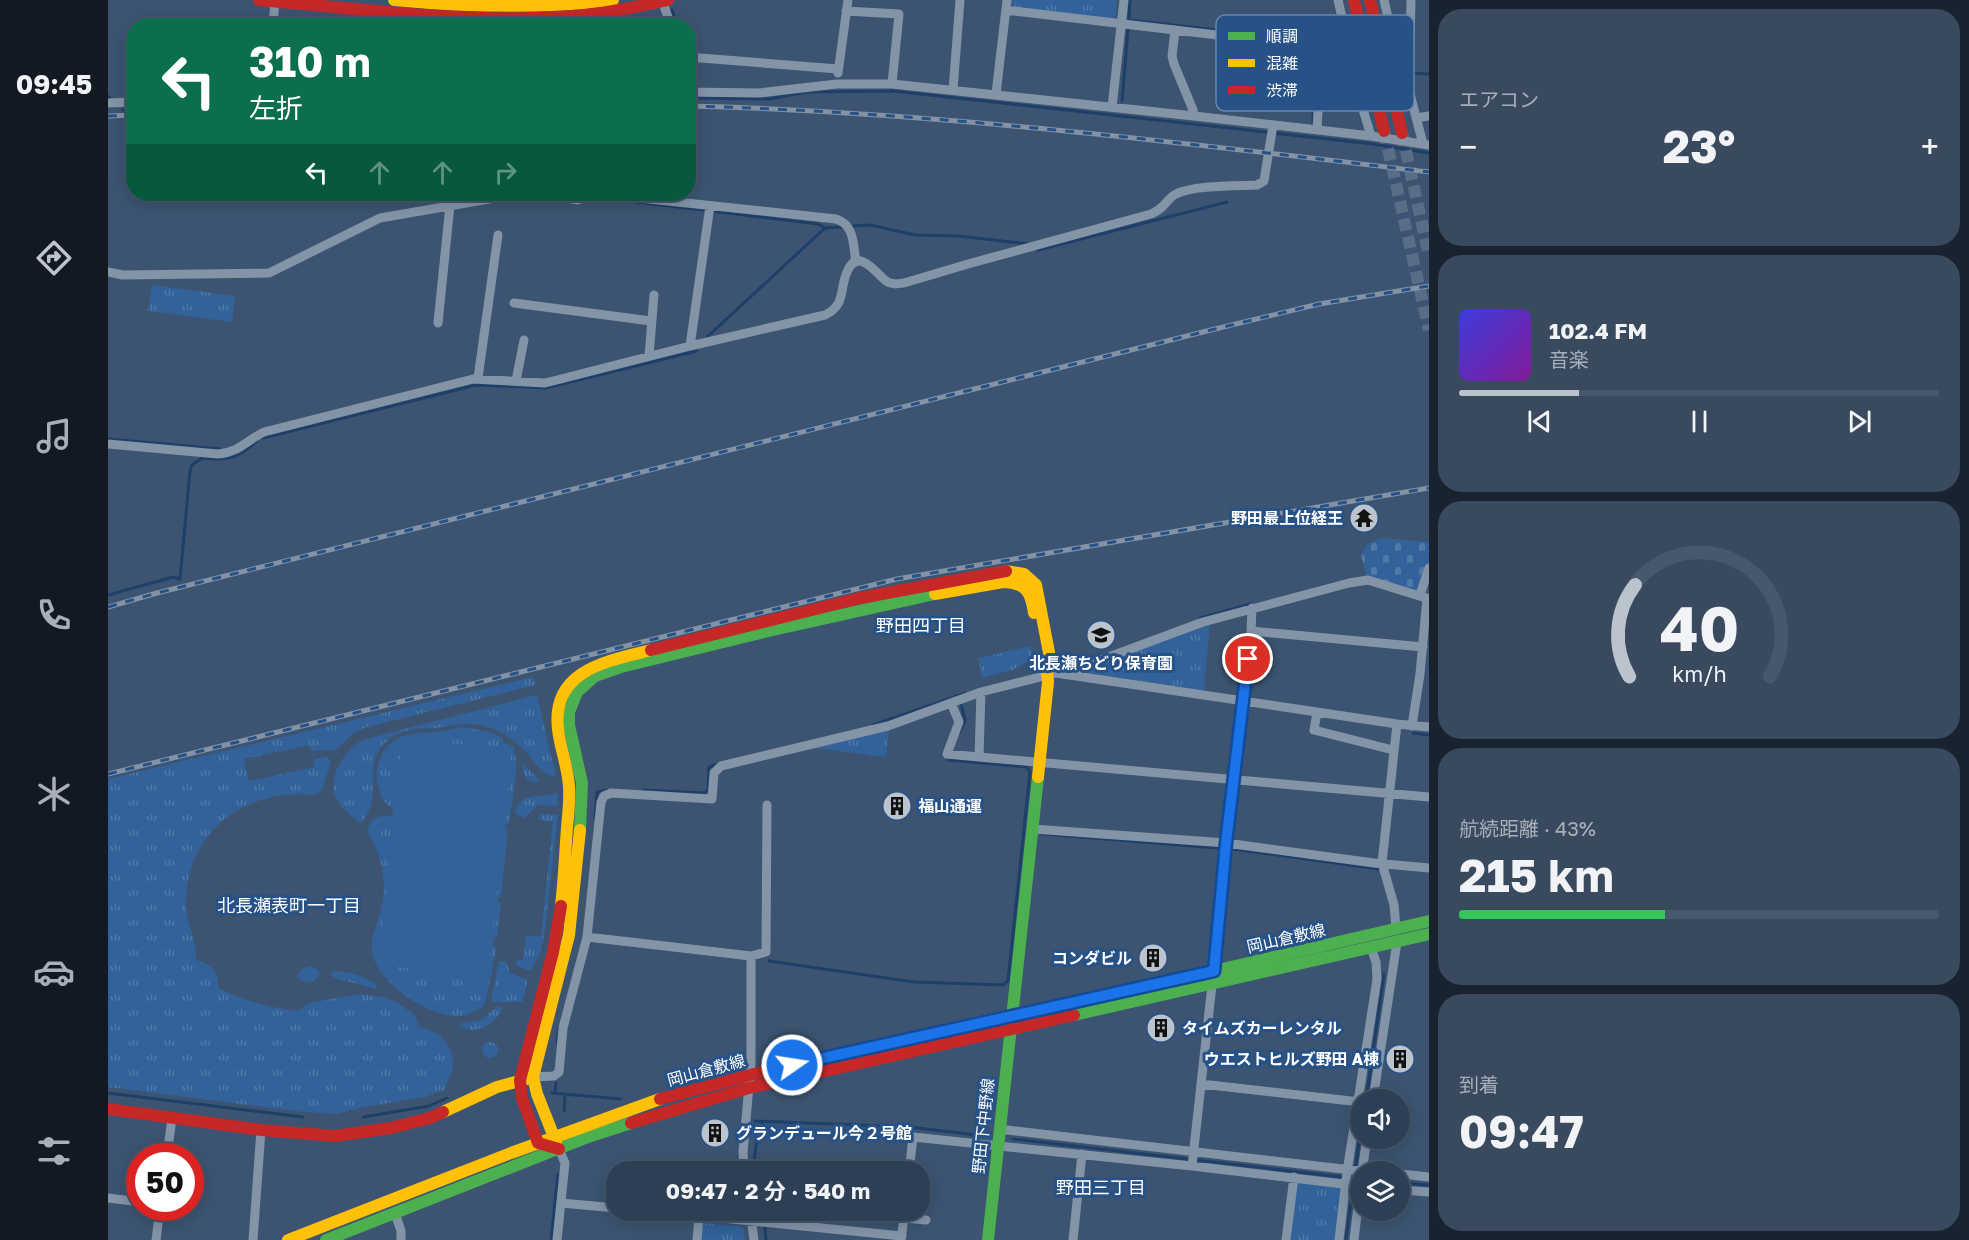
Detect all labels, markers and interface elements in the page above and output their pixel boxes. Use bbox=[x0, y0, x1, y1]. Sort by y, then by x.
legend bbox=[1216, 15, 1414, 111]
text: 順調 bbox=[1266, 26, 1298, 46]
text: 310 m bbox=[249, 36, 371, 86]
icon: left bbox=[150, 42, 228, 120]
text: 混雑 bbox=[1266, 53, 1298, 73]
text: 09:45 bbox=[16, 68, 92, 100]
text: 渋滞 bbox=[1266, 80, 1298, 100]
text: エアコン bbox=[1459, 87, 1539, 111]
text: 左折 bbox=[249, 92, 303, 124]
text: 23° bbox=[1663, 119, 1735, 173]
text: − bbox=[1459, 127, 1477, 166]
text: + bbox=[1921, 127, 1939, 166]
icon: left bbox=[300, 156, 333, 189]
icon: ahead bbox=[363, 156, 396, 189]
icon: ahead bbox=[426, 156, 459, 189]
icon: right bbox=[489, 156, 522, 189]
icon: directions bbox=[33, 237, 75, 279]
text: 102.4 FM bbox=[1549, 317, 1647, 344]
text: 音楽 bbox=[1549, 347, 1589, 371]
icon: previous bbox=[1523, 405, 1556, 438]
icon: pause bbox=[1683, 405, 1716, 438]
icon: next bbox=[1843, 405, 1876, 438]
icon: music bbox=[33, 415, 75, 457]
temple icon: 野田最上位経王 bbox=[1348, 502, 1380, 534]
place label: 野田最上位経王 bbox=[1231, 508, 1343, 528]
text: 40 bbox=[1659, 590, 1739, 665]
icon: phone bbox=[33, 594, 75, 636]
district label: 野田四丁目 bbox=[876, 614, 966, 636]
school or university icon: 北長瀬ちどり保育園 bbox=[1085, 619, 1117, 651]
pin bbox=[1222, 633, 1273, 684]
icon: arrive bbox=[1231, 642, 1264, 675]
place label: 北長瀬ちどり保育園 bbox=[1029, 653, 1173, 673]
text: km/h bbox=[1672, 661, 1726, 687]
icon: climate bbox=[33, 773, 75, 815]
building icon: 福山通運 bbox=[881, 790, 913, 822]
place label: 福山通運 bbox=[918, 796, 982, 816]
text: 航続距離 · 43% bbox=[1459, 816, 1596, 840]
text: 215 km bbox=[1459, 848, 1614, 902]
district label: 北長瀬表町一丁目 bbox=[217, 894, 361, 916]
street label: 岡山倉敷線 bbox=[1245, 919, 1327, 957]
building icon: コンダビル bbox=[1137, 942, 1169, 974]
place label: コンダビル bbox=[1052, 948, 1132, 968]
icon: car bbox=[33, 951, 75, 993]
building icon: タイムズカーレンタル bbox=[1145, 1012, 1177, 1044]
place label: タイムズカーレンタル bbox=[1182, 1018, 1342, 1038]
position arrow bbox=[760, 1033, 824, 1097]
building icon: ウエストヒルズ野田 A棟 bbox=[1384, 1043, 1416, 1075]
place label: ウエストヒルズ野田 A棟 bbox=[1204, 1049, 1379, 1069]
street label: 岡山倉敷線 bbox=[665, 1050, 747, 1090]
text: 到着 bbox=[1459, 1072, 1499, 1096]
street label: 野田下中野線 bbox=[968, 1077, 998, 1175]
map controls bbox=[1350, 1089, 1410, 1221]
button: sound bbox=[1350, 1089, 1410, 1149]
text: 09:47 bbox=[1459, 1104, 1584, 1158]
building icon: グランデュール今２号館 bbox=[699, 1117, 731, 1149]
place label: グランデュール今２号館 bbox=[736, 1123, 912, 1143]
icon: filters bbox=[33, 1130, 75, 1172]
speed limit sign: 50 bbox=[126, 1143, 204, 1221]
button: layers bbox=[1350, 1161, 1410, 1221]
district label: 野田三丁目 bbox=[1056, 1176, 1146, 1198]
text: 09:47 · 2 分 · 540 m bbox=[666, 1177, 870, 1204]

